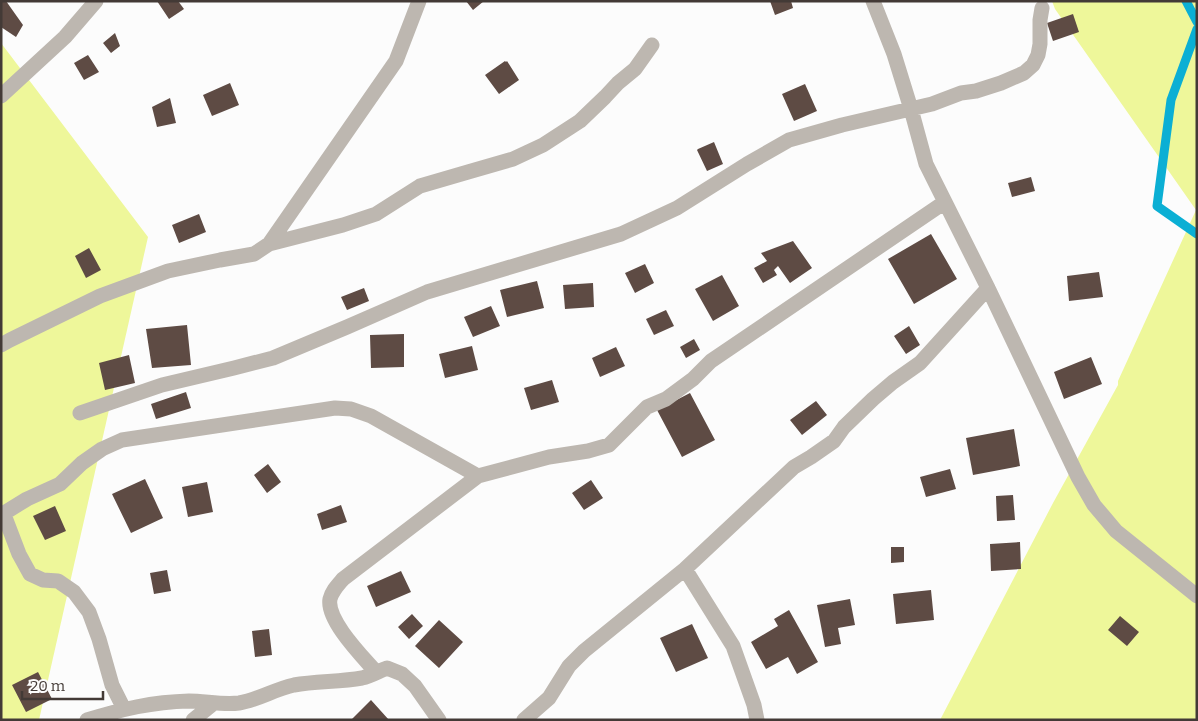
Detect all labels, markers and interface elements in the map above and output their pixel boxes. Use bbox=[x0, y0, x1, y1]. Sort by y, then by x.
scale bar bbox=[22, 668, 104, 700]
text: 20 m bbox=[30, 677, 66, 695]

